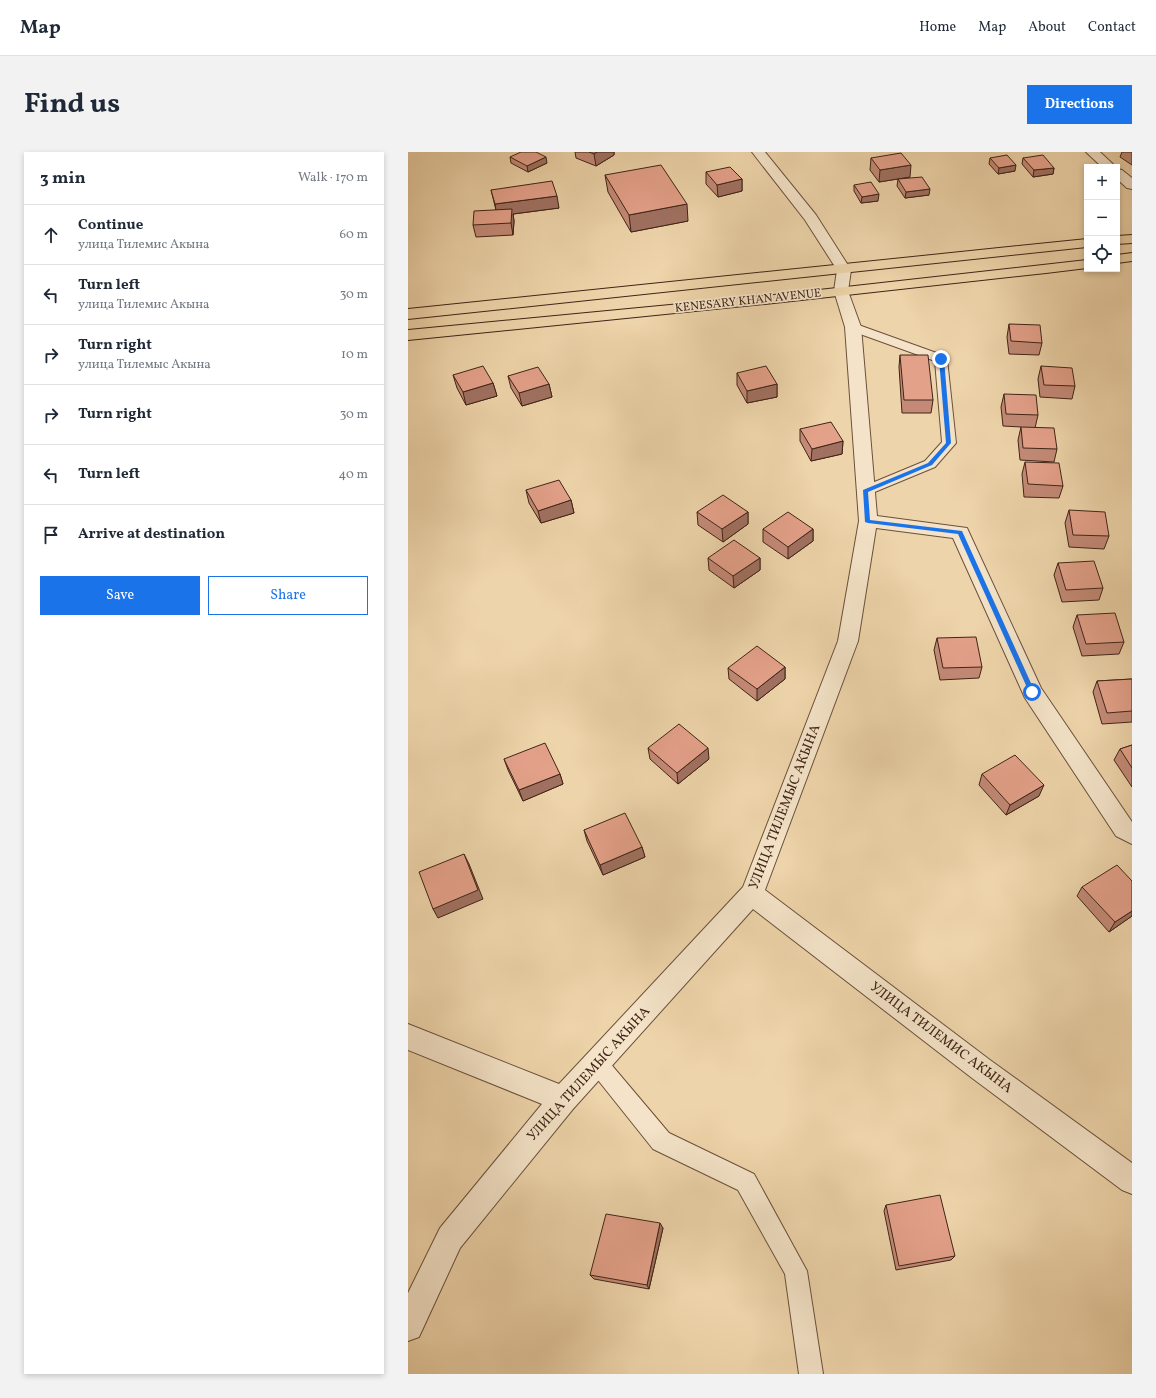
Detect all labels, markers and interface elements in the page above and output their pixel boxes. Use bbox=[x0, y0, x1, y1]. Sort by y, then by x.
text: Map bbox=[20, 15, 61, 41]
text: Home bbox=[919, 18, 956, 37]
text: Map bbox=[978, 18, 1006, 37]
text: About bbox=[1028, 18, 1066, 37]
text: Contact bbox=[1088, 18, 1136, 37]
text: Find us bbox=[24, 85, 120, 124]
button: Directions bbox=[1027, 85, 1132, 124]
map controls bbox=[1084, 164, 1120, 272]
button: + bbox=[1084, 164, 1120, 200]
text: 3 min bbox=[40, 167, 86, 190]
text: Walk · 170 m bbox=[298, 169, 368, 187]
button: − bbox=[1084, 200, 1120, 236]
text: Continue bbox=[78, 215, 143, 236]
icon: ahead bbox=[40, 224, 62, 246]
text: 60 m bbox=[340, 226, 368, 244]
text: улица Тилемис Акына bbox=[78, 236, 210, 254]
button: locate bbox=[1084, 236, 1120, 272]
text: Turn left bbox=[78, 275, 140, 296]
icon: left bbox=[40, 284, 62, 306]
street label: KENESARY KHAN AVENUE bbox=[674, 285, 822, 317]
text: 30 m bbox=[340, 286, 368, 304]
text: улица Тилемис Акына bbox=[78, 296, 210, 314]
text: Turn right bbox=[78, 335, 152, 356]
icon: right bbox=[40, 344, 62, 366]
text: 10 m bbox=[341, 346, 368, 364]
route end bbox=[932, 350, 950, 368]
text: улица Тилемыс Акына bbox=[78, 356, 211, 374]
icon: right bbox=[40, 404, 62, 426]
text: Turn right bbox=[78, 404, 152, 425]
text: 30 m bbox=[340, 406, 368, 424]
icon: left bbox=[40, 464, 62, 486]
text: Turn left bbox=[78, 464, 140, 485]
text: 40 m bbox=[339, 466, 368, 484]
icon: arrive bbox=[40, 524, 62, 546]
text: Arrive at destination bbox=[78, 524, 225, 545]
button: Save bbox=[40, 576, 200, 615]
button: Share bbox=[208, 576, 368, 615]
route start bbox=[1023, 683, 1041, 701]
street label: УЛИЦА ТИЛЕМЫС АКЫНА bbox=[745, 721, 825, 892]
street label: УЛИЦА ТИЛЕМИС АКЫНА bbox=[866, 978, 1016, 1098]
street label: УЛИЦА ТИЛЕМЫС АКЫНА bbox=[523, 1002, 655, 1146]

